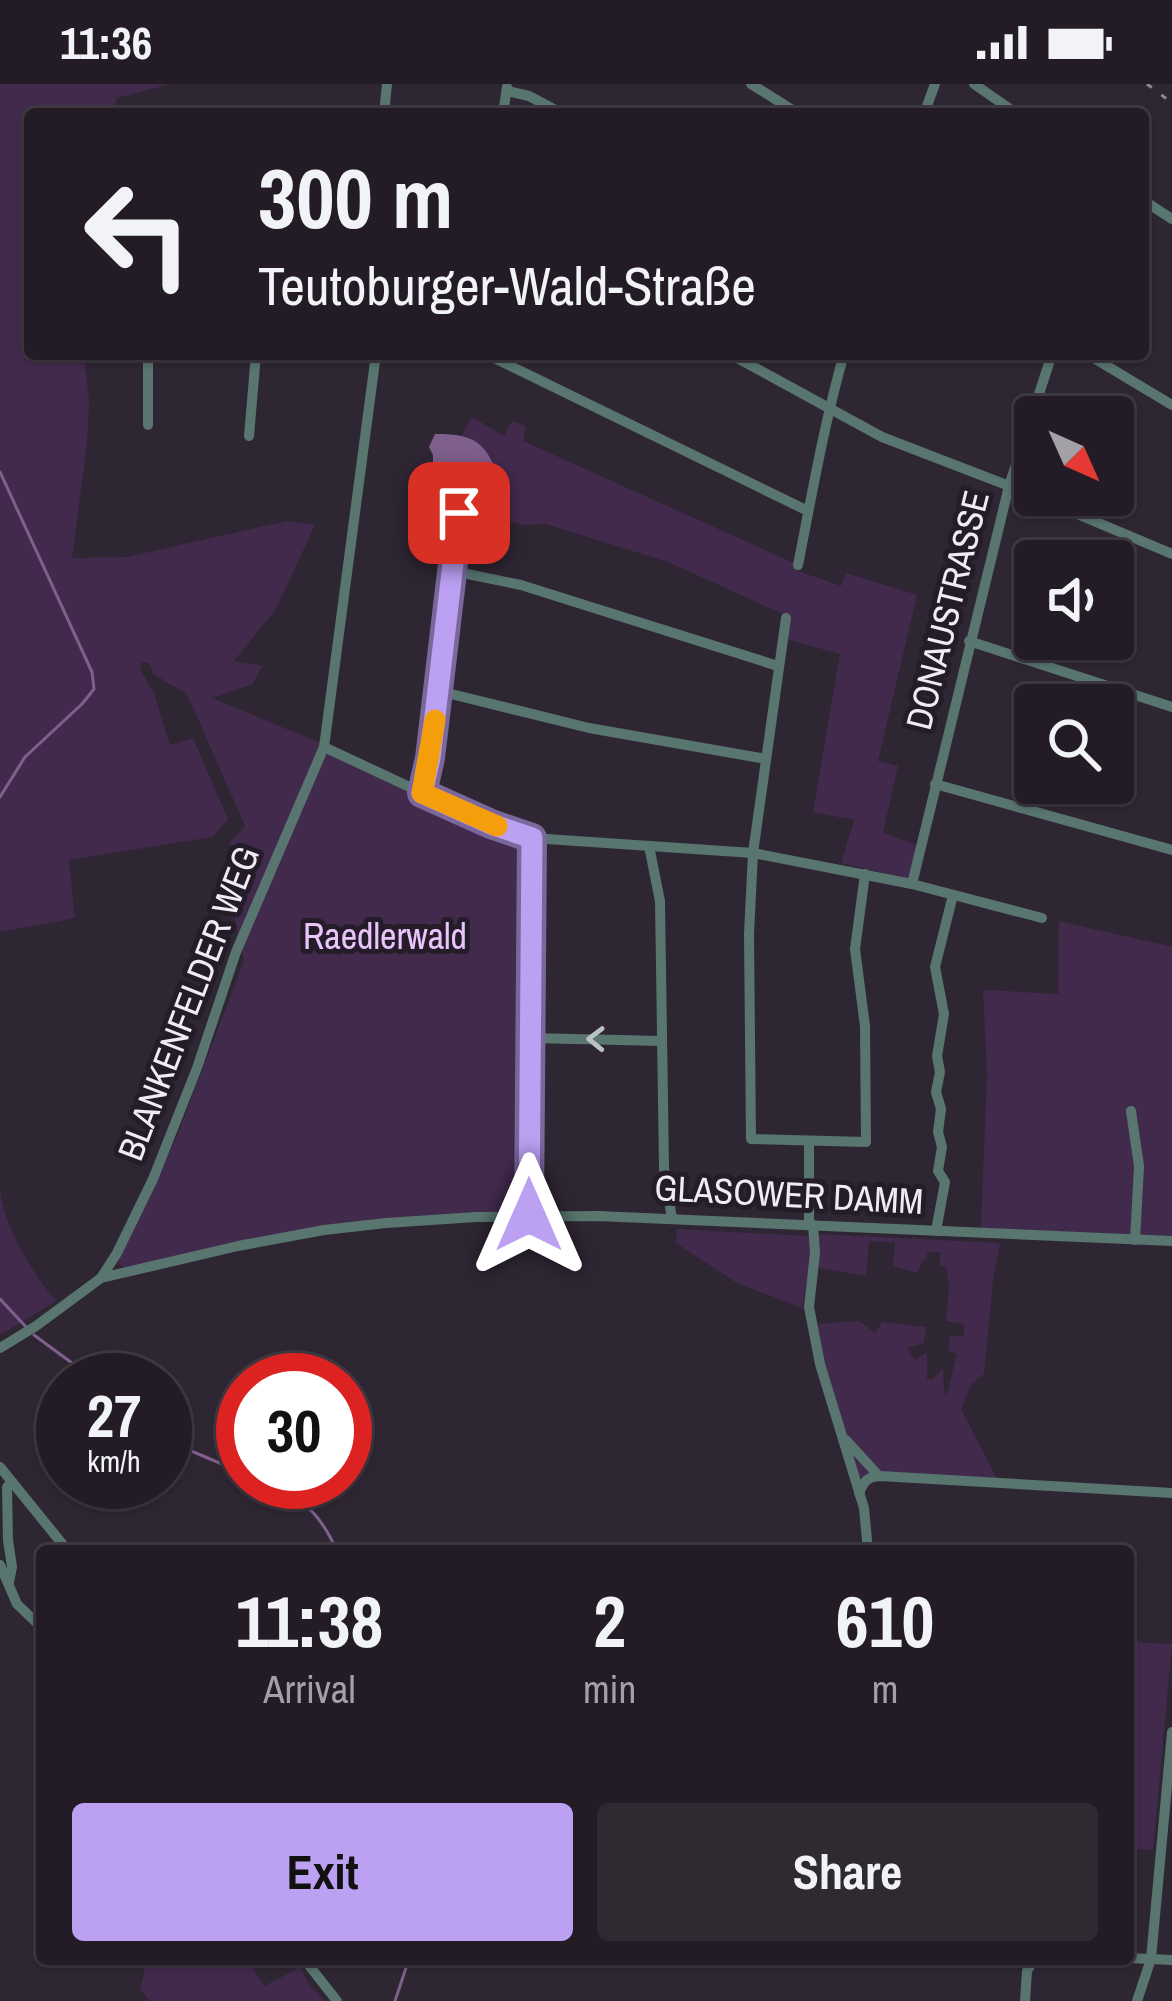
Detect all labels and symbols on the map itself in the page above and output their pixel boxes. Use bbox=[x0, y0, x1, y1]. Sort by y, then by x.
north arrow bbox=[1014, 396, 1134, 516]
pin bbox=[408, 462, 510, 564]
street label: DONAUSTRASSE bbox=[894, 486, 1000, 734]
street label: BLANKENFELDER WEG bbox=[106, 839, 270, 1167]
park label: Raedlerwald bbox=[303, 912, 467, 960]
one-way arrow bbox=[586, 1027, 605, 1053]
position arrow bbox=[466, 1152, 592, 1278]
street label: GLASOWER DAMM bbox=[653, 1163, 925, 1225]
speed limit sign: 30 bbox=[216, 1353, 372, 1509]

